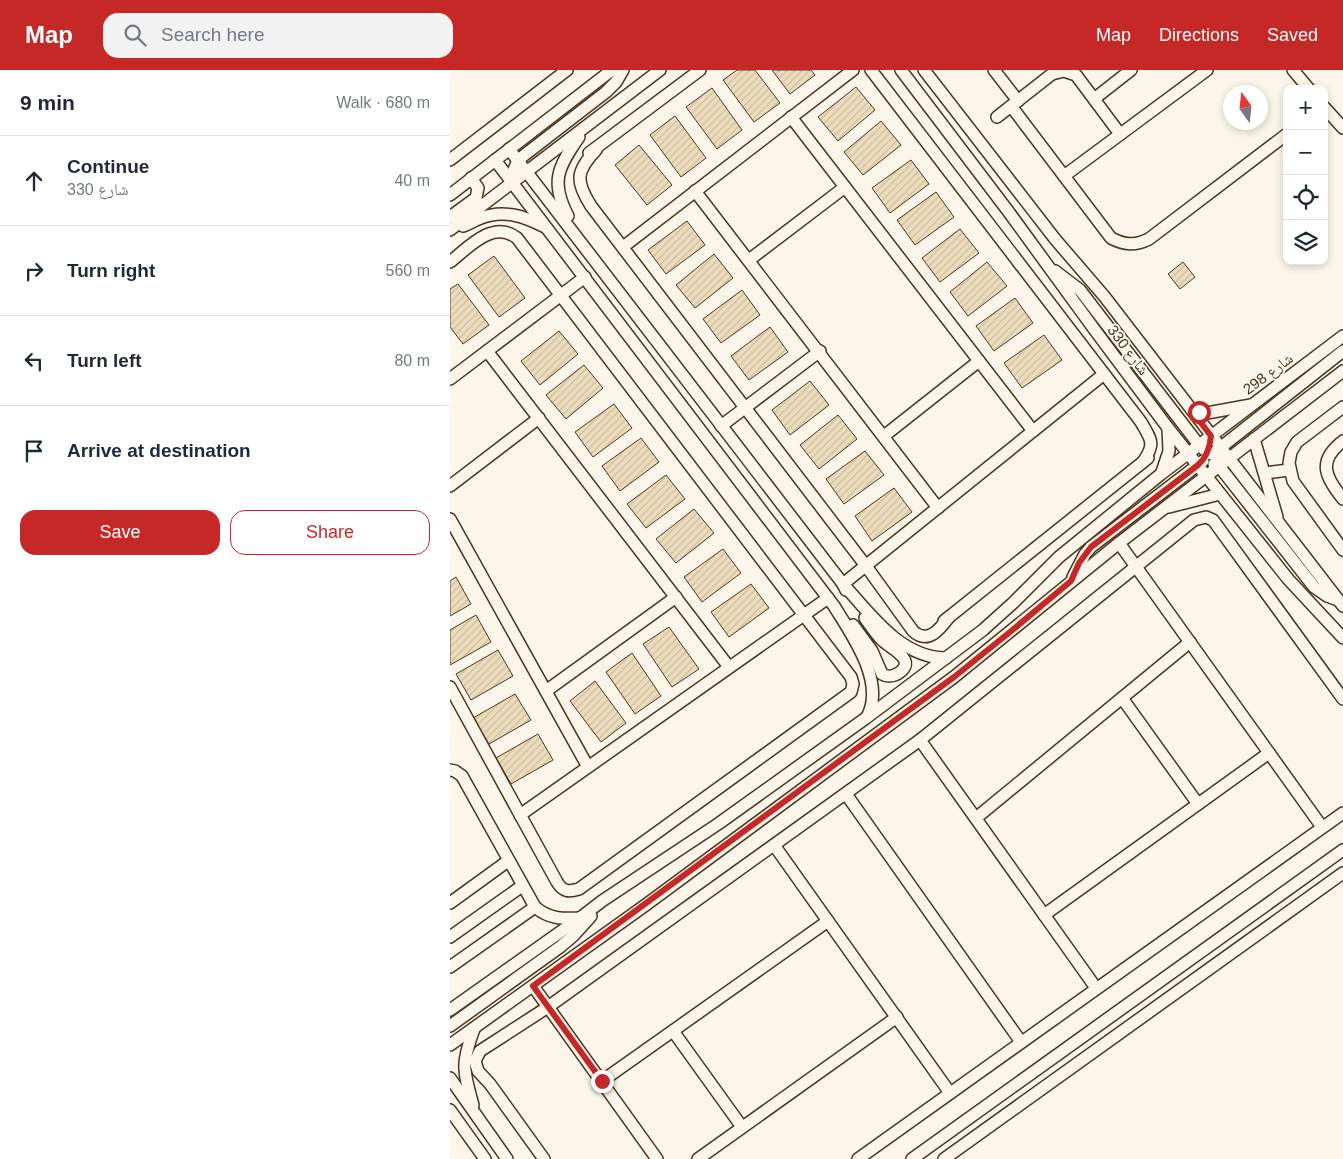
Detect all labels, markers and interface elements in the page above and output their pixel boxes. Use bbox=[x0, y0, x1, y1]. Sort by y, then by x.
search box bbox=[103, 13, 453, 58]
text: Map bbox=[25, 21, 73, 48]
icon: search bbox=[121, 21, 149, 49]
text: Search here bbox=[161, 24, 265, 45]
text: Map bbox=[1096, 25, 1131, 45]
text: Directions bbox=[1159, 25, 1239, 45]
text: Saved bbox=[1267, 25, 1318, 45]
north arrow bbox=[1223, 85, 1268, 130]
map controls bbox=[1283, 85, 1328, 265]
button: + bbox=[1283, 85, 1328, 130]
text: 9 min bbox=[20, 91, 75, 114]
text: Walk · 680 m bbox=[336, 94, 430, 111]
button: − bbox=[1283, 130, 1328, 175]
text: Continue bbox=[67, 156, 149, 177]
icon: ahead bbox=[20, 167, 48, 195]
text: 40 m bbox=[394, 172, 430, 189]
button: locate bbox=[1283, 175, 1328, 220]
text: شارع 330 bbox=[67, 181, 129, 198]
button: layers bbox=[1283, 220, 1328, 265]
icon: right bbox=[20, 257, 48, 285]
text: Turn right bbox=[67, 260, 155, 281]
text: 560 m bbox=[386, 262, 430, 279]
street label: شارع 330 bbox=[1103, 322, 1153, 379]
icon: left bbox=[20, 347, 48, 375]
street label: شارع 298 bbox=[1240, 349, 1297, 399]
text: Turn left bbox=[67, 350, 142, 371]
text: 80 m bbox=[394, 352, 430, 369]
route start bbox=[1188, 401, 1211, 424]
icon: arrive bbox=[20, 437, 48, 465]
text: Arrive at destination bbox=[67, 440, 251, 461]
button: Save bbox=[20, 510, 220, 555]
button: Share bbox=[230, 510, 430, 555]
route end bbox=[591, 1070, 614, 1093]

